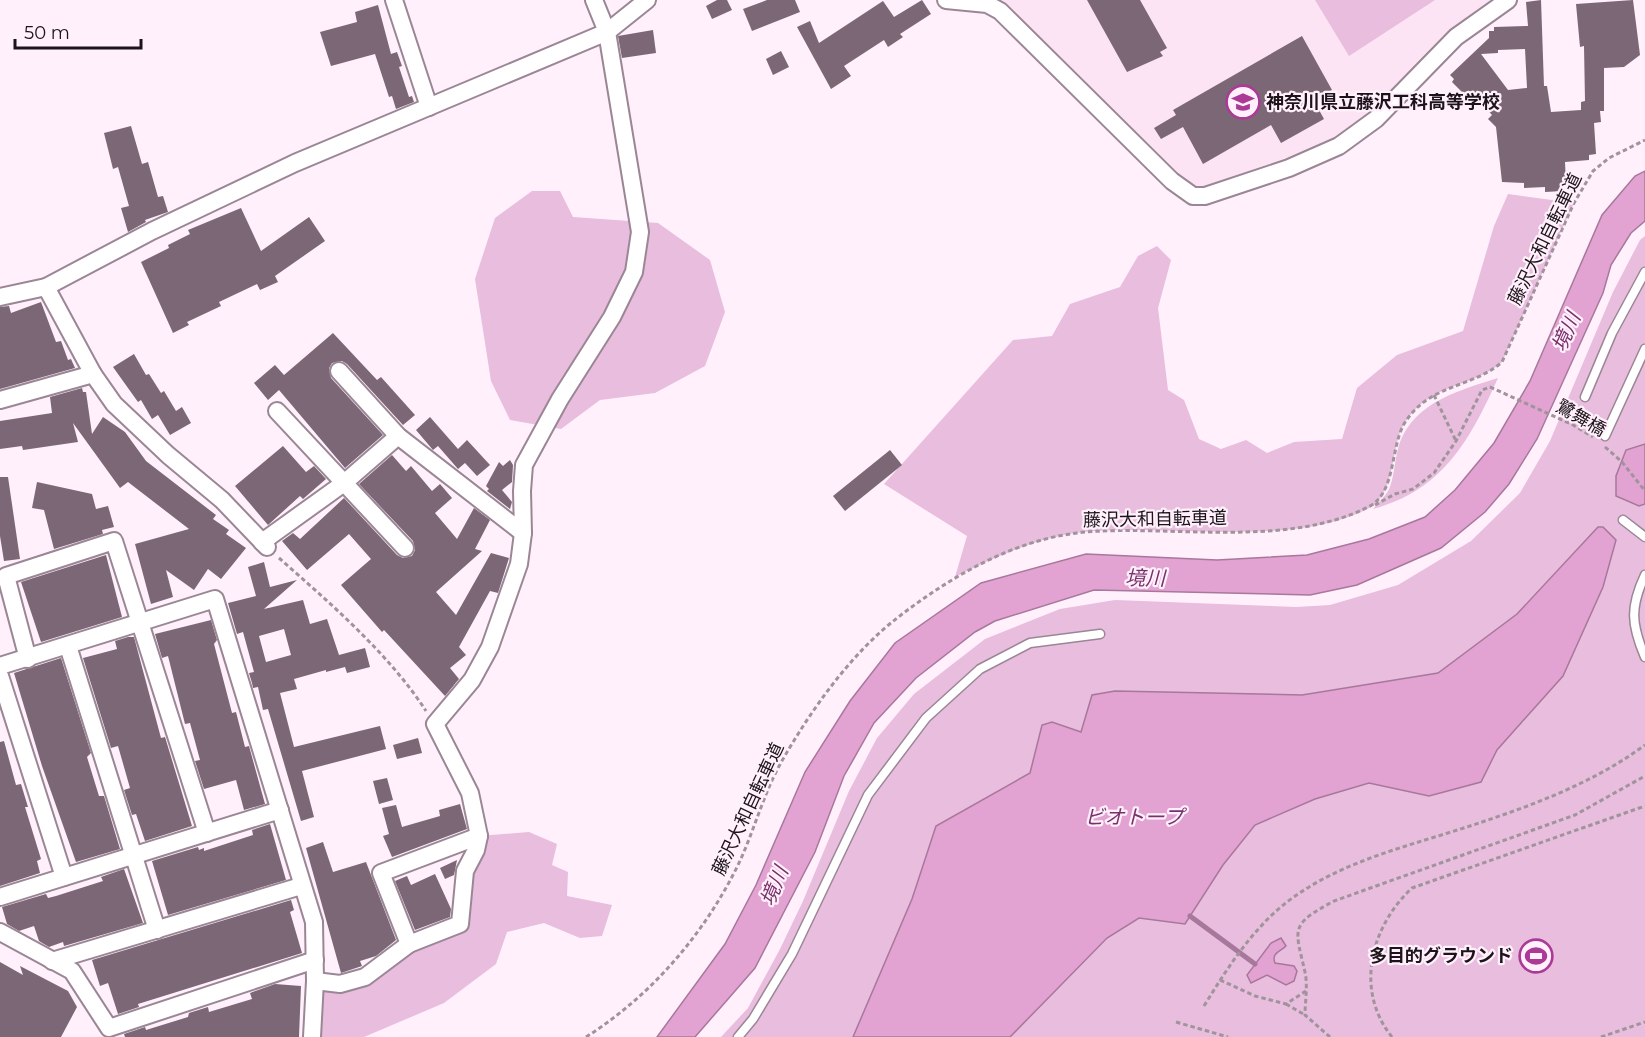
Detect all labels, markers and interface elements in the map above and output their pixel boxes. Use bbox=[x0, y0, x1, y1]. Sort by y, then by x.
scale bar bbox=[15, 12, 141, 50]
text: 50 m bbox=[24, 22, 70, 44]
school or university icon: 神奈川県立藤沢工科高等学校 bbox=[1225, 84, 1261, 120]
place label: 神奈川県立藤沢工科高等学校 bbox=[1266, 91, 1500, 113]
street label: 藤沢大和自転車道 bbox=[1504, 169, 1586, 309]
water label: 境川 bbox=[1547, 307, 1586, 355]
street label: 鷺舞橋 bbox=[1552, 395, 1610, 441]
street label: 藤沢大和自転車道 bbox=[1083, 507, 1227, 531]
water label: 境川 bbox=[1125, 566, 1167, 590]
street label: 藤沢大和自転車道 bbox=[708, 739, 788, 879]
water label: ビオトープ bbox=[1085, 805, 1187, 829]
water label: 境川 bbox=[755, 861, 794, 909]
sports icon: 多目的グラウンド bbox=[1518, 938, 1554, 974]
place label: 多目的グラウンド bbox=[1369, 945, 1513, 967]

